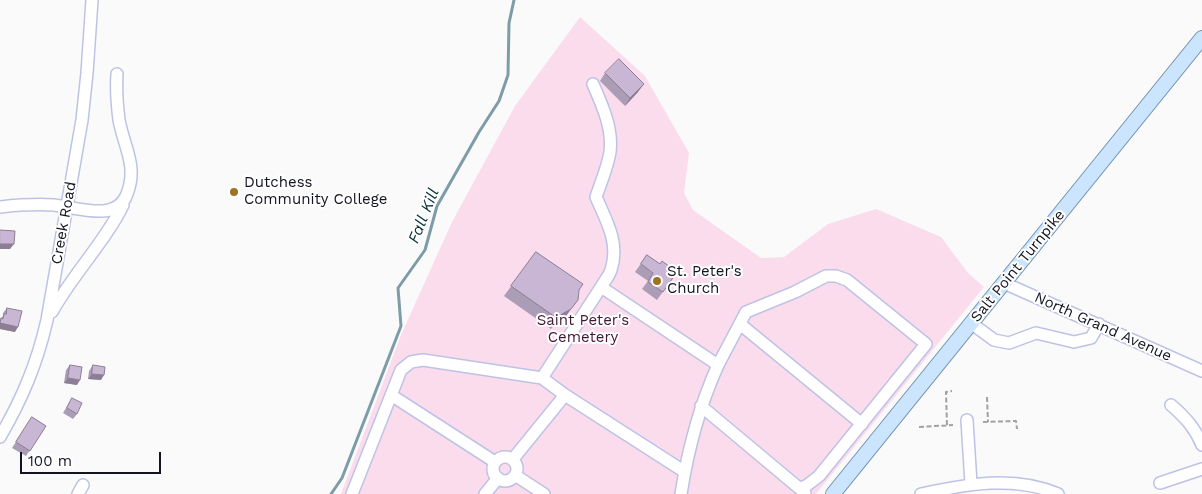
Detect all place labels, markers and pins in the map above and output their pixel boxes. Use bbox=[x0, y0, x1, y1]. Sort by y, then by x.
place label: Dutchess Community College bbox=[244, 174, 387, 209]
marker: Dutchess Community College bbox=[228, 186, 240, 198]
place label: St. Peter's Church bbox=[667, 263, 742, 298]
marker: St. Peter's Church bbox=[651, 275, 663, 287]

